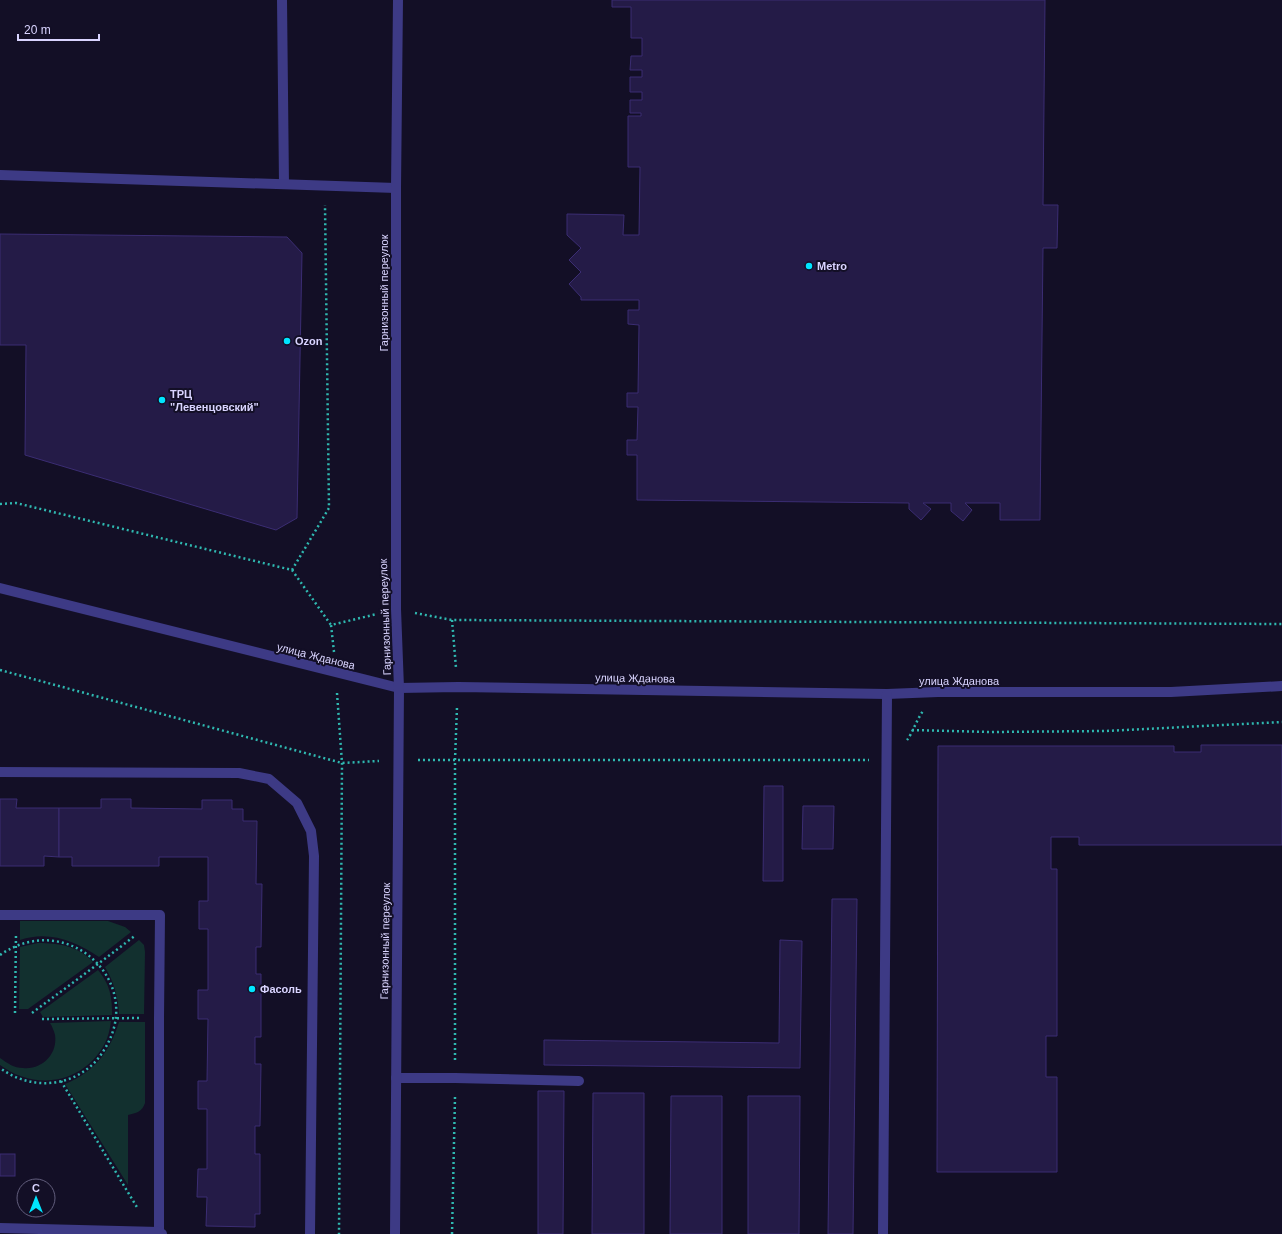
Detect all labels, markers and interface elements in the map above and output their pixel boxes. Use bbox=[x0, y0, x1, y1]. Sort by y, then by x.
scale bar bbox=[18, 16, 99, 42]
text: 20 m bbox=[24, 23, 51, 37]
street label: Гарнизонный переулок bbox=[378, 234, 390, 352]
place label: Metro bbox=[817, 260, 847, 272]
marker: Metro bbox=[804, 261, 814, 271]
place label: Ozon bbox=[295, 335, 323, 347]
marker: Ozon bbox=[282, 336, 292, 346]
place label: ТРЦ "Левенцовский" bbox=[170, 388, 259, 413]
marker: ТРЦ "Левенцовский" bbox=[157, 395, 167, 405]
street label: Гарнизонный переулок bbox=[377, 558, 393, 676]
street label: улица Жданова bbox=[276, 640, 357, 672]
street label: улица Жданова bbox=[595, 671, 676, 685]
street label: улица Жданова bbox=[919, 675, 1000, 687]
street label: Гарнизонный переулок bbox=[378, 882, 392, 1000]
place label: Фасоль bbox=[260, 983, 302, 995]
marker: Фасоль bbox=[247, 984, 257, 994]
north arrow bbox=[16, 1178, 56, 1218]
text: С bbox=[32, 1182, 40, 1194]

